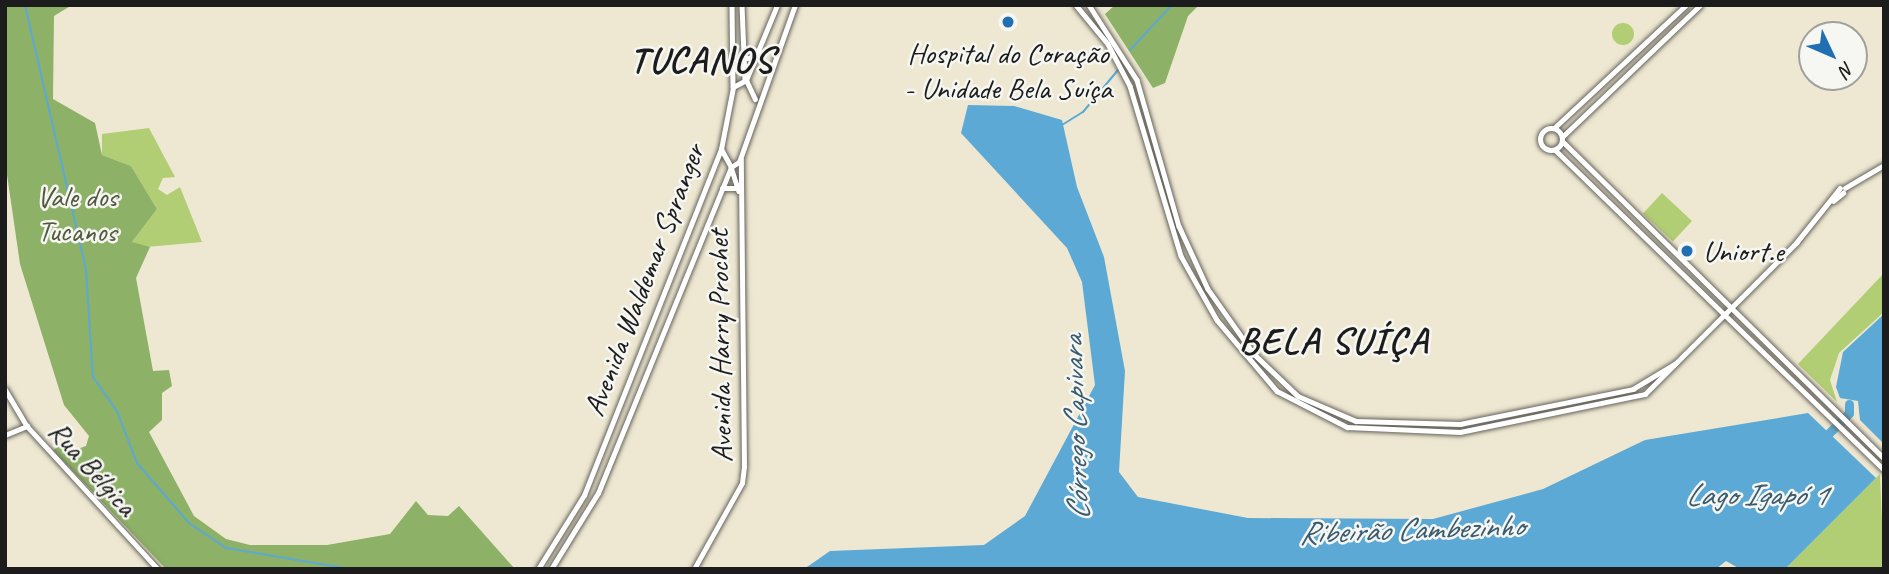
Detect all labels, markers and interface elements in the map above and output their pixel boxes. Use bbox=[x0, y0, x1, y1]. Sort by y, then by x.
marker: Hospital do Coração - Unidade Bela Suíça bbox=[998, 12, 1018, 32]
north arrow bbox=[1798, 21, 1868, 91]
place label: Hospital do Coração - Unidade Bela Suíça bbox=[904, 35, 1112, 105]
district label: TUCANOS bbox=[631, 38, 773, 82]
text: N bbox=[1834, 57, 1859, 82]
street label: Avenida Waldemar Spranger bbox=[576, 139, 712, 421]
park label: Vale dos Tucanos bbox=[37, 178, 117, 248]
street label: Avenida Harry Prochet bbox=[700, 229, 740, 463]
place label: Uniort.e bbox=[1703, 233, 1784, 269]
marker: Uniort.e bbox=[1677, 241, 1697, 261]
district label: BELA SUÍÇA bbox=[1240, 319, 1428, 363]
water label: Córrego Capivara bbox=[1054, 334, 1098, 522]
street label: Rua Bélgica bbox=[41, 413, 145, 523]
water label: Lago Igapó 1 bbox=[1685, 476, 1827, 514]
water label: Ribeirão Cambezinho bbox=[1298, 507, 1524, 553]

